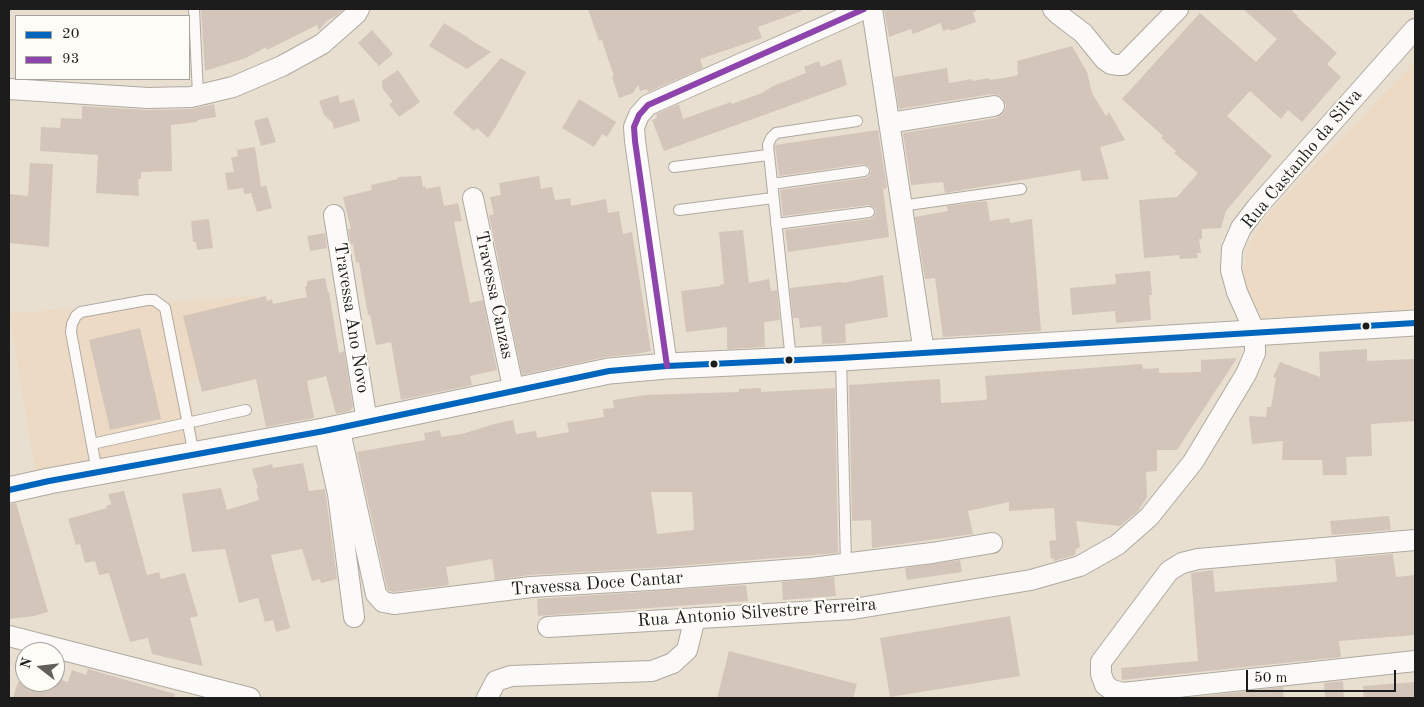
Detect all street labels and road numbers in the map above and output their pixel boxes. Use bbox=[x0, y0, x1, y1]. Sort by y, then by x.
street label: Rua Castanho da Silva bbox=[1237, 85, 1367, 233]
street label: Travessa Canzas bbox=[470, 229, 518, 361]
street label: Travessa Ano Novo bbox=[328, 241, 374, 395]
street label: Travessa Doce Cantar bbox=[510, 567, 684, 601]
street label: Rua Antonio Silvestre Ferreira bbox=[637, 594, 877, 632]

